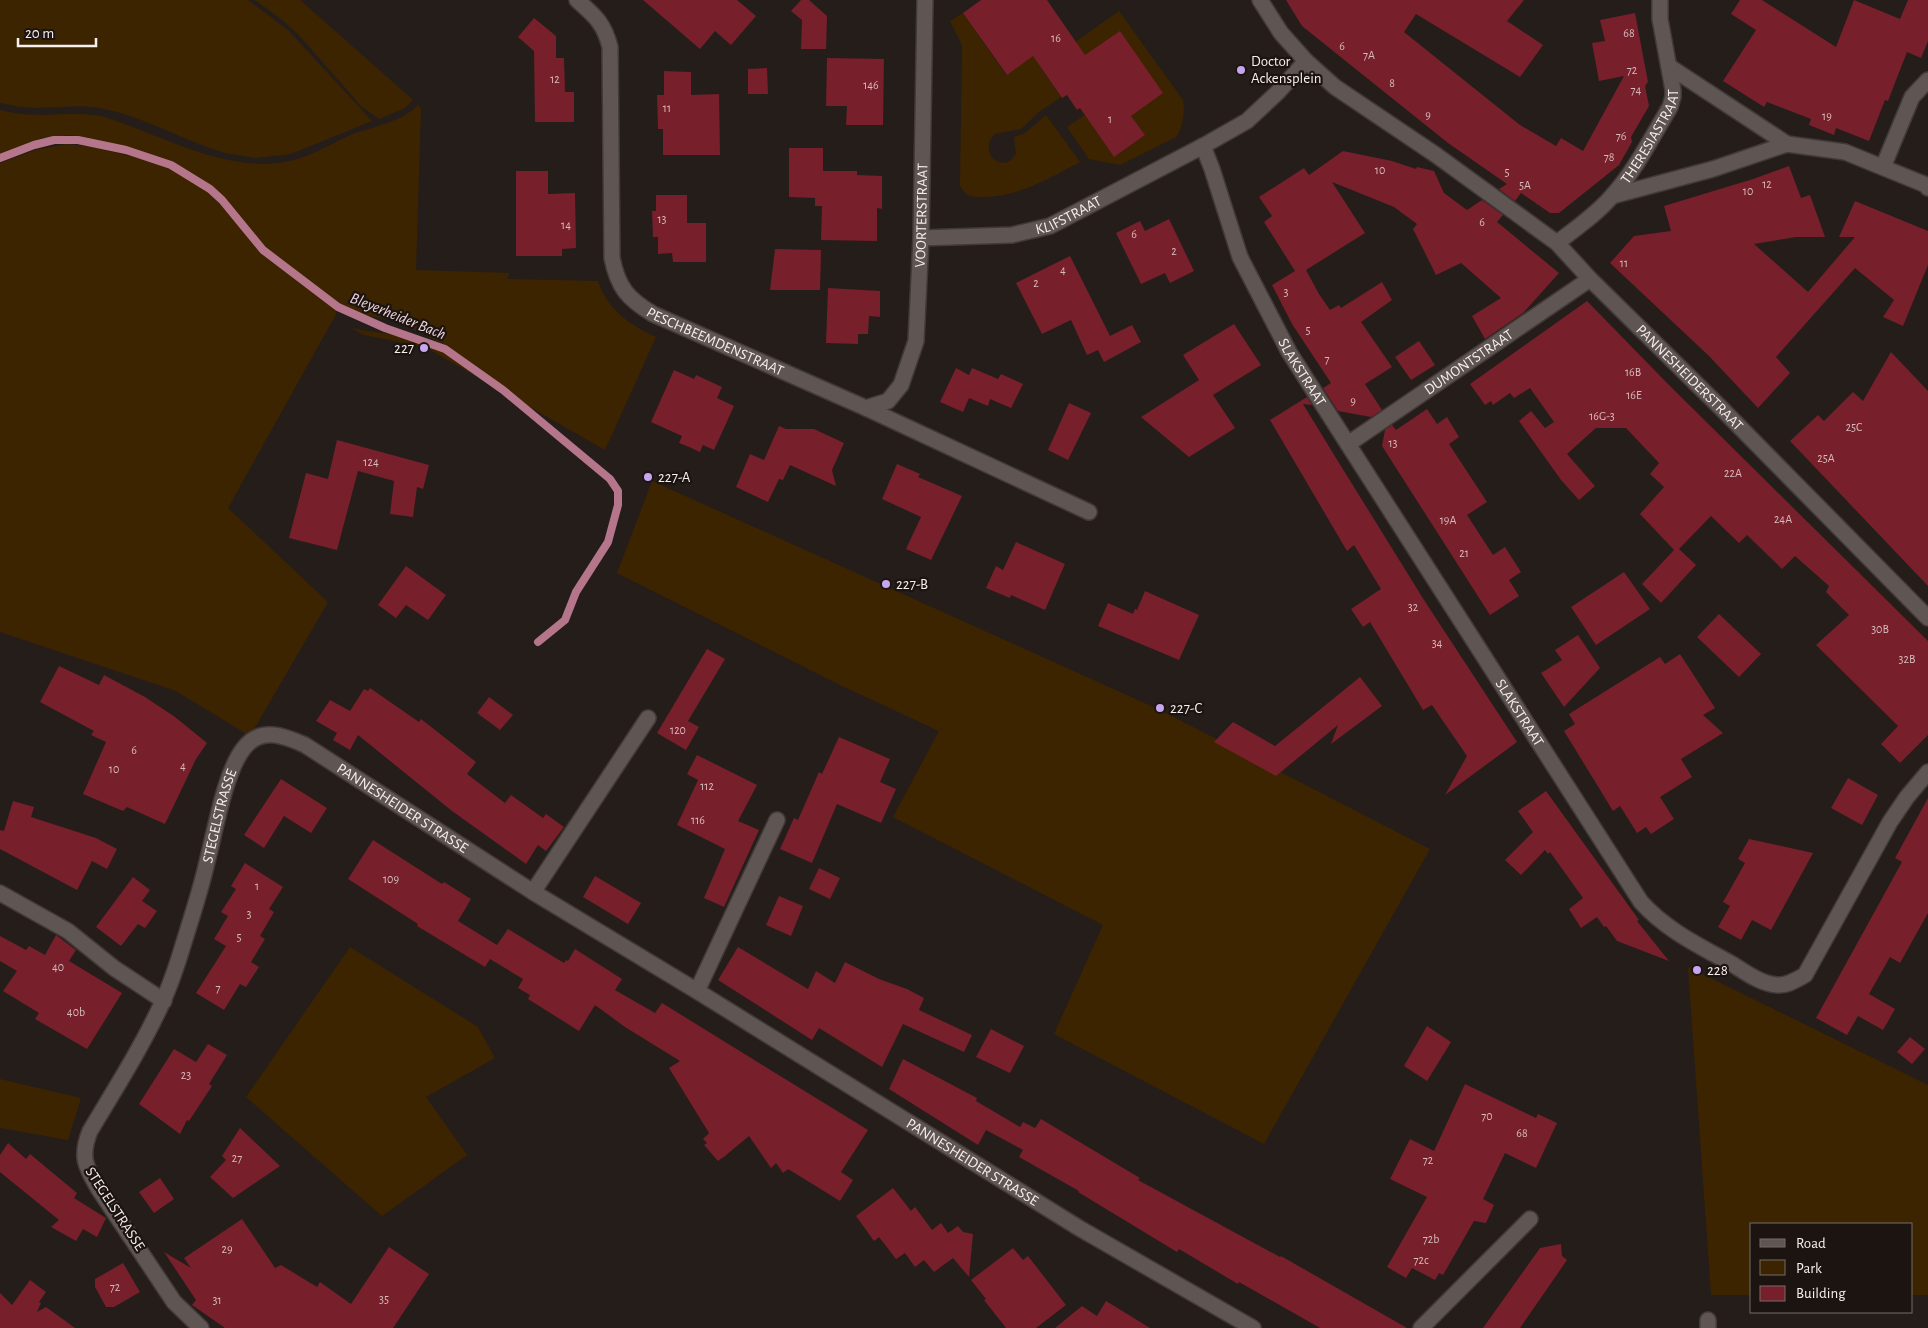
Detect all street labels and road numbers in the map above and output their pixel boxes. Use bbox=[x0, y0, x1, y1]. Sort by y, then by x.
street label: THERESIASTRAAT bbox=[1618, 88, 1681, 186]
street label: VOORTERSTRAAT bbox=[912, 162, 930, 268]
street label: KLIFSTRAAT bbox=[1034, 193, 1104, 237]
street label: PESCHBEEMDENSTRAAT bbox=[644, 304, 787, 379]
street label: PANNESHEIDERSTRAAT bbox=[1633, 322, 1747, 434]
street label: DUMONTSTRAAT bbox=[1421, 326, 1516, 397]
street label: SLAKSTRAAT bbox=[1276, 336, 1329, 409]
street label: SLAKSTRAAT bbox=[1493, 676, 1547, 749]
street label: PANNESHEIDER STRASSE bbox=[334, 760, 471, 856]
street label: STEGELSTRASSE bbox=[200, 767, 239, 865]
street label: PANNESHEIDER STRASSE bbox=[904, 1115, 1041, 1209]
street label: STEGELSTRASSE bbox=[83, 1165, 147, 1253]

